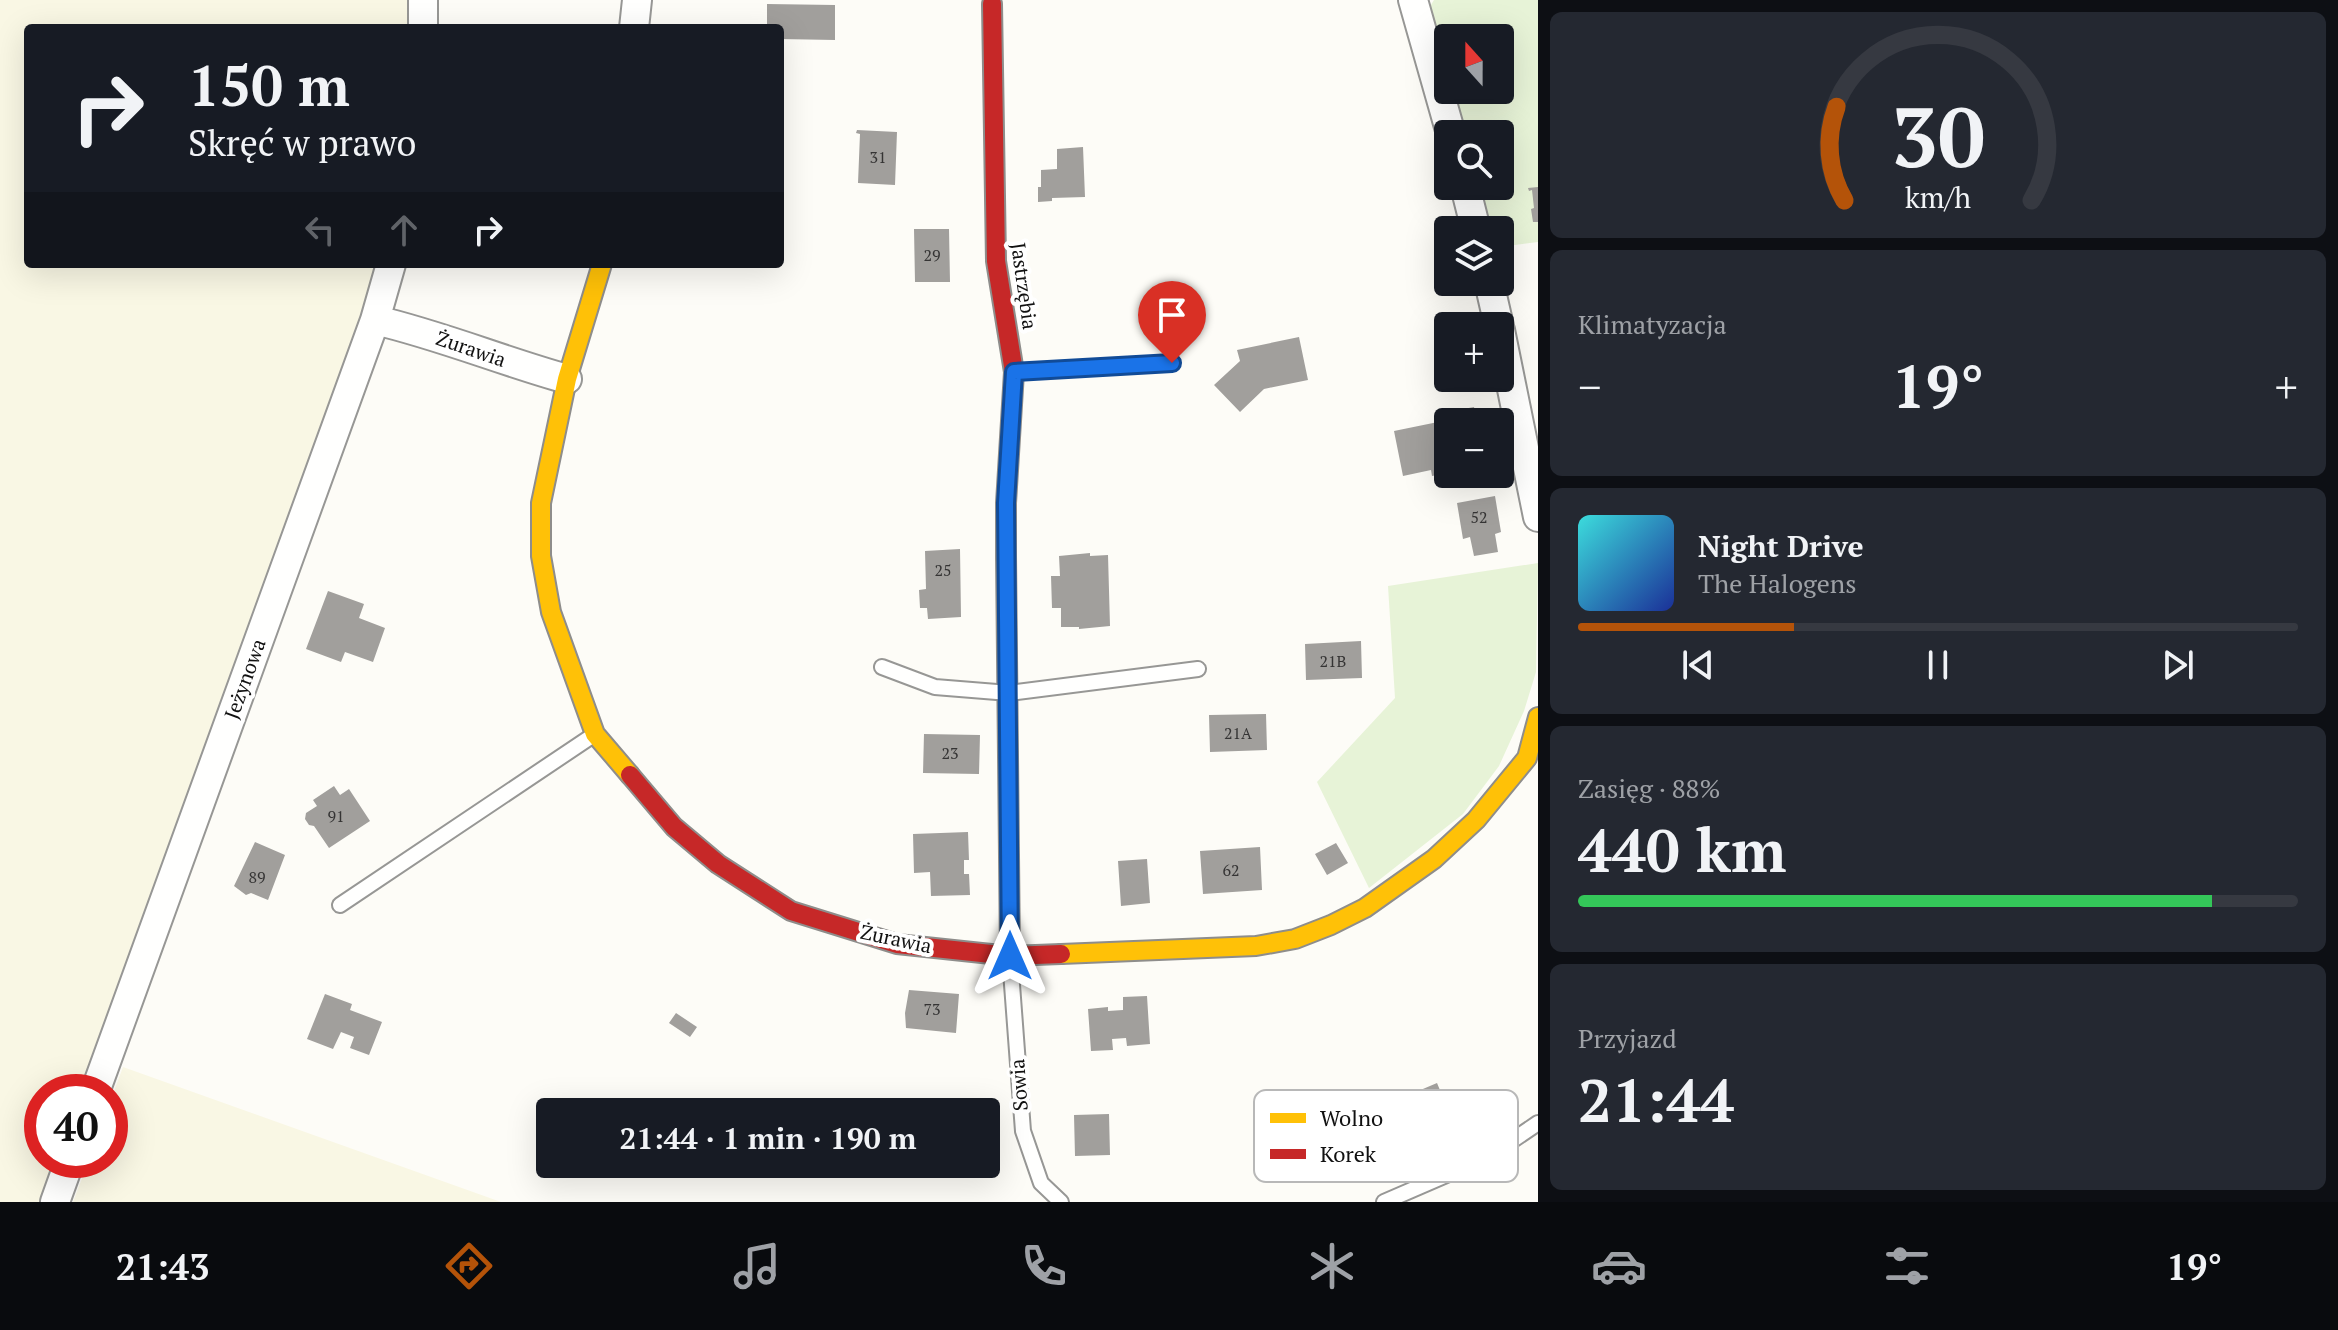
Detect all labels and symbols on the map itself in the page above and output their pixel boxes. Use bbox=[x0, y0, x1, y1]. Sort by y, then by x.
north arrow bbox=[1434, 24, 1514, 104]
house number: 31 bbox=[869, 146, 887, 168]
street label: Jastrzębia bbox=[1005, 241, 1044, 331]
house number: 29 bbox=[923, 244, 941, 266]
pin bbox=[1138, 281, 1206, 363]
street label: Żurawia bbox=[433, 324, 510, 373]
house number: 52 bbox=[1470, 506, 1488, 528]
house number: 25 bbox=[934, 559, 952, 581]
street label: Jeżynowa bbox=[218, 635, 272, 723]
house number: 21B bbox=[1320, 650, 1346, 672]
house number: 21A bbox=[1224, 722, 1252, 744]
house number: 23 bbox=[941, 742, 959, 764]
house number: 91 bbox=[327, 805, 345, 827]
house number: 62 bbox=[1222, 859, 1240, 881]
house number: 89 bbox=[248, 866, 266, 888]
position arrow bbox=[968, 914, 1052, 998]
street label: Żurawia bbox=[858, 918, 934, 959]
house number: 73 bbox=[923, 998, 941, 1020]
street label: Sowia bbox=[1003, 1058, 1034, 1112]
speed limit sign: 40 bbox=[24, 1074, 128, 1178]
legend bbox=[1254, 1090, 1518, 1182]
text: Wolno bbox=[1320, 1103, 1383, 1132]
text: Korek bbox=[1320, 1139, 1377, 1168]

